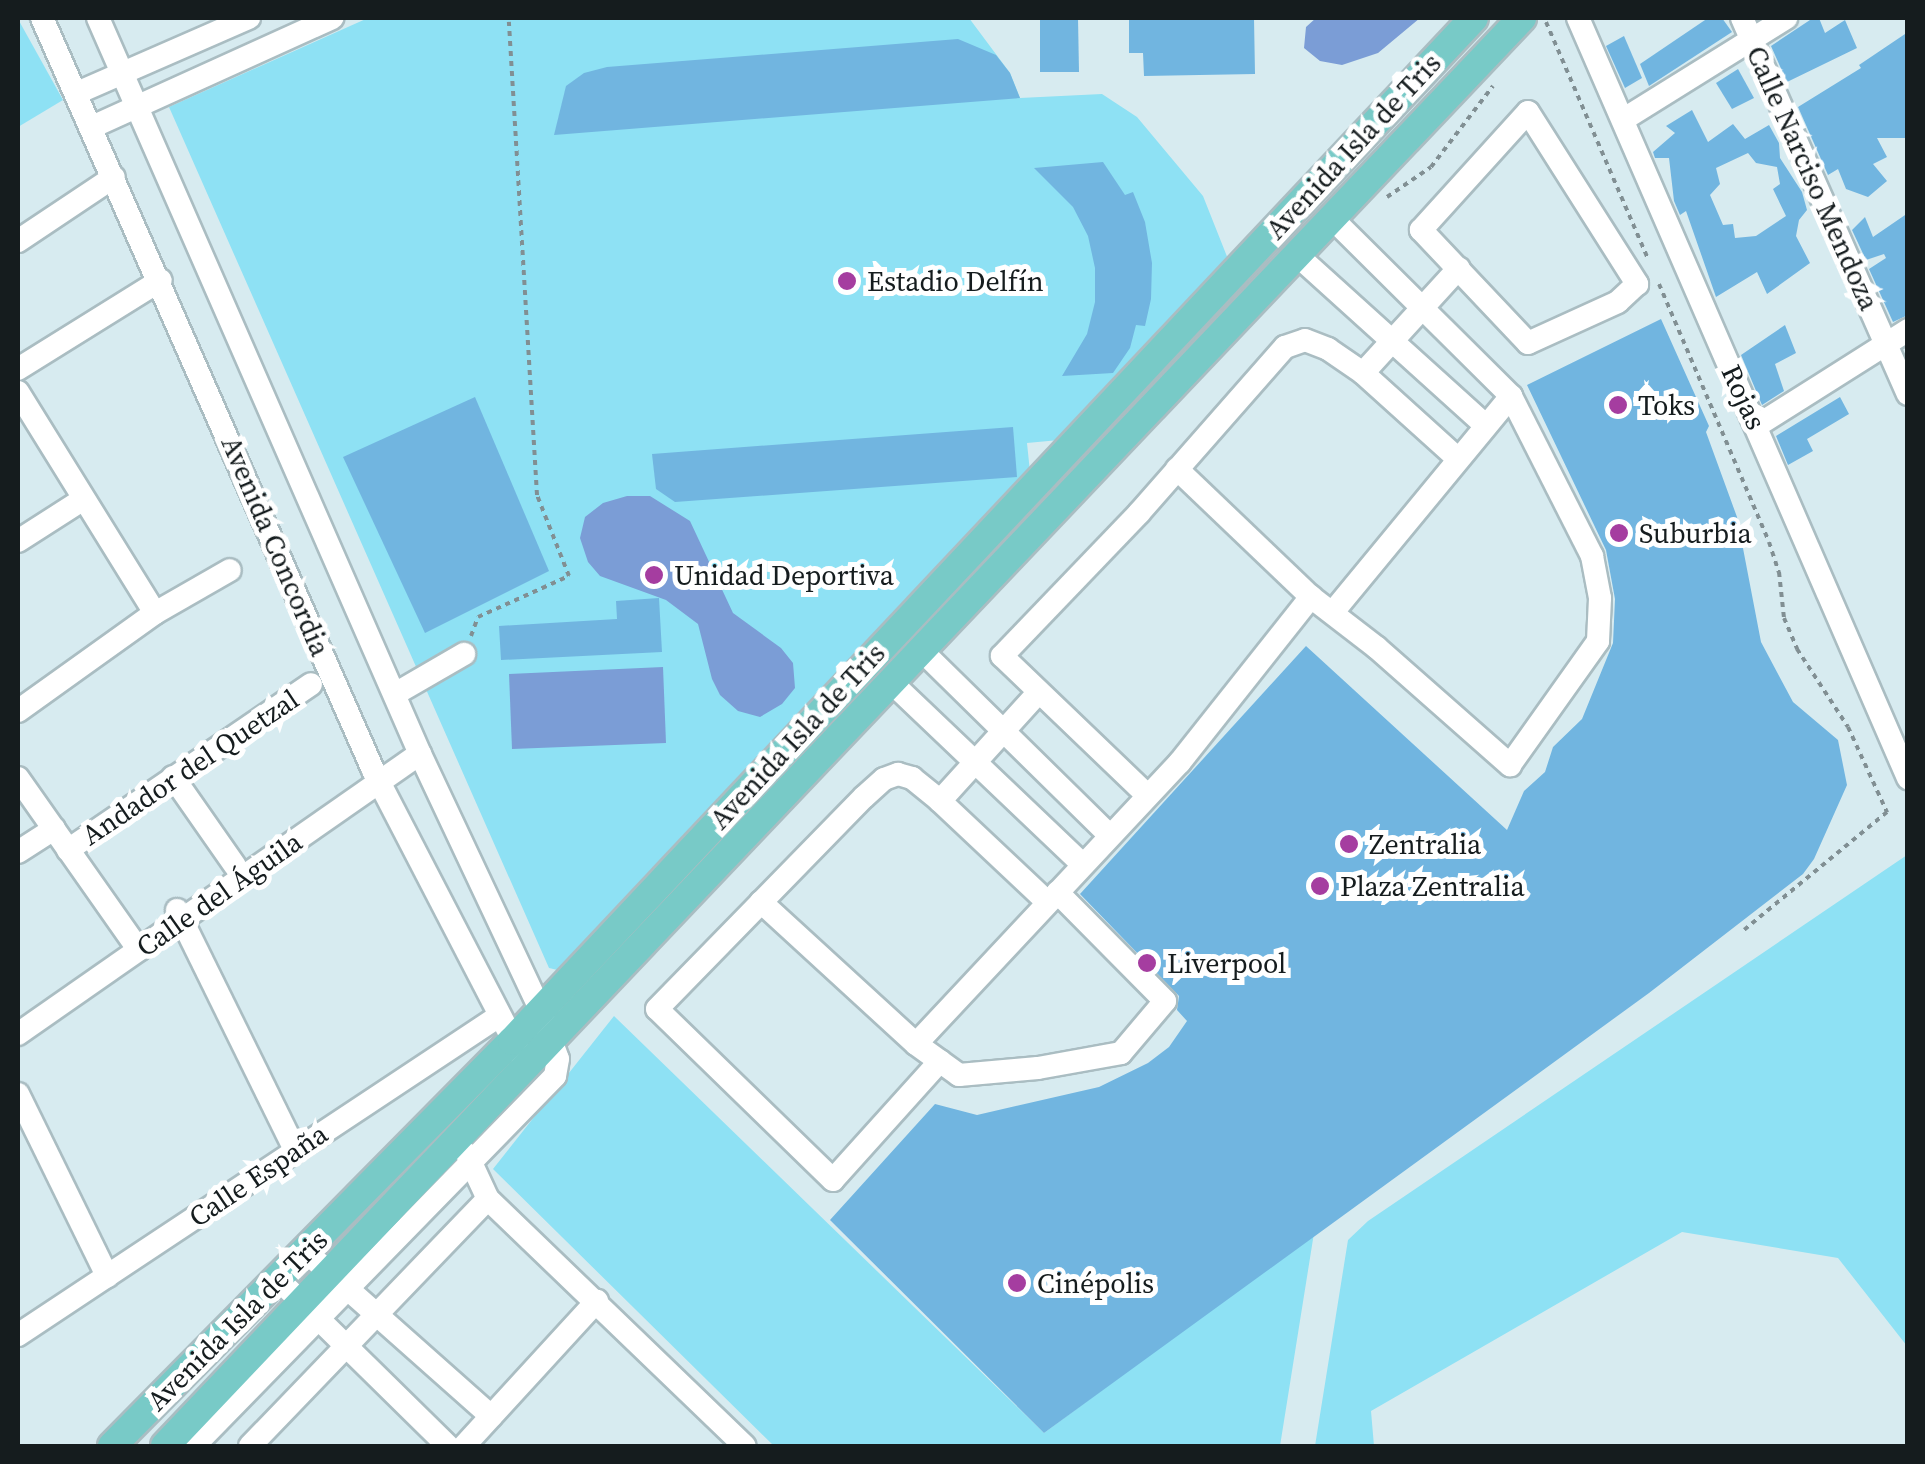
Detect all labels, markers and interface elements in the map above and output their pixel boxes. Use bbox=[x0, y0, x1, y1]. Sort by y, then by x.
street label: Calle Narciso Mendoza bbox=[1740, 41, 1886, 315]
street label: Avenida Isla de Tris bbox=[1258, 46, 1448, 246]
place label: Estadio Delfín bbox=[867, 264, 1044, 298]
marker: Estadio Delfín bbox=[836, 270, 858, 292]
street label: Rojas bbox=[1715, 359, 1773, 435]
place label: Toks bbox=[1638, 388, 1695, 422]
marker: Toks bbox=[1607, 394, 1629, 416]
street label: Avenida Concordia bbox=[215, 431, 337, 661]
place label: Suburbia bbox=[1639, 516, 1752, 550]
marker: Suburbia bbox=[1608, 522, 1630, 544]
place label: Unidad Deportiva bbox=[674, 558, 894, 592]
marker: Unidad Deportiva bbox=[643, 564, 665, 586]
street label: Avenida Isla de Tris bbox=[702, 636, 892, 836]
street label: Andador del Quetzal bbox=[75, 682, 305, 852]
street label: Calle del Águila bbox=[130, 825, 308, 963]
place label: Zentralia bbox=[1369, 827, 1481, 861]
marker: Zentralia bbox=[1338, 833, 1360, 855]
place label: Plaza Zentralia bbox=[1340, 869, 1525, 903]
marker: Plaza Zentralia bbox=[1309, 875, 1331, 897]
place label: Liverpool bbox=[1167, 946, 1286, 980]
marker: Liverpool bbox=[1136, 952, 1158, 974]
street label: Calle España bbox=[182, 1116, 334, 1234]
street label: Avenida Isla de Tris bbox=[140, 1223, 334, 1417]
place label: Cinépolis bbox=[1037, 1266, 1154, 1300]
marker: Cinépolis bbox=[1006, 1272, 1028, 1294]

